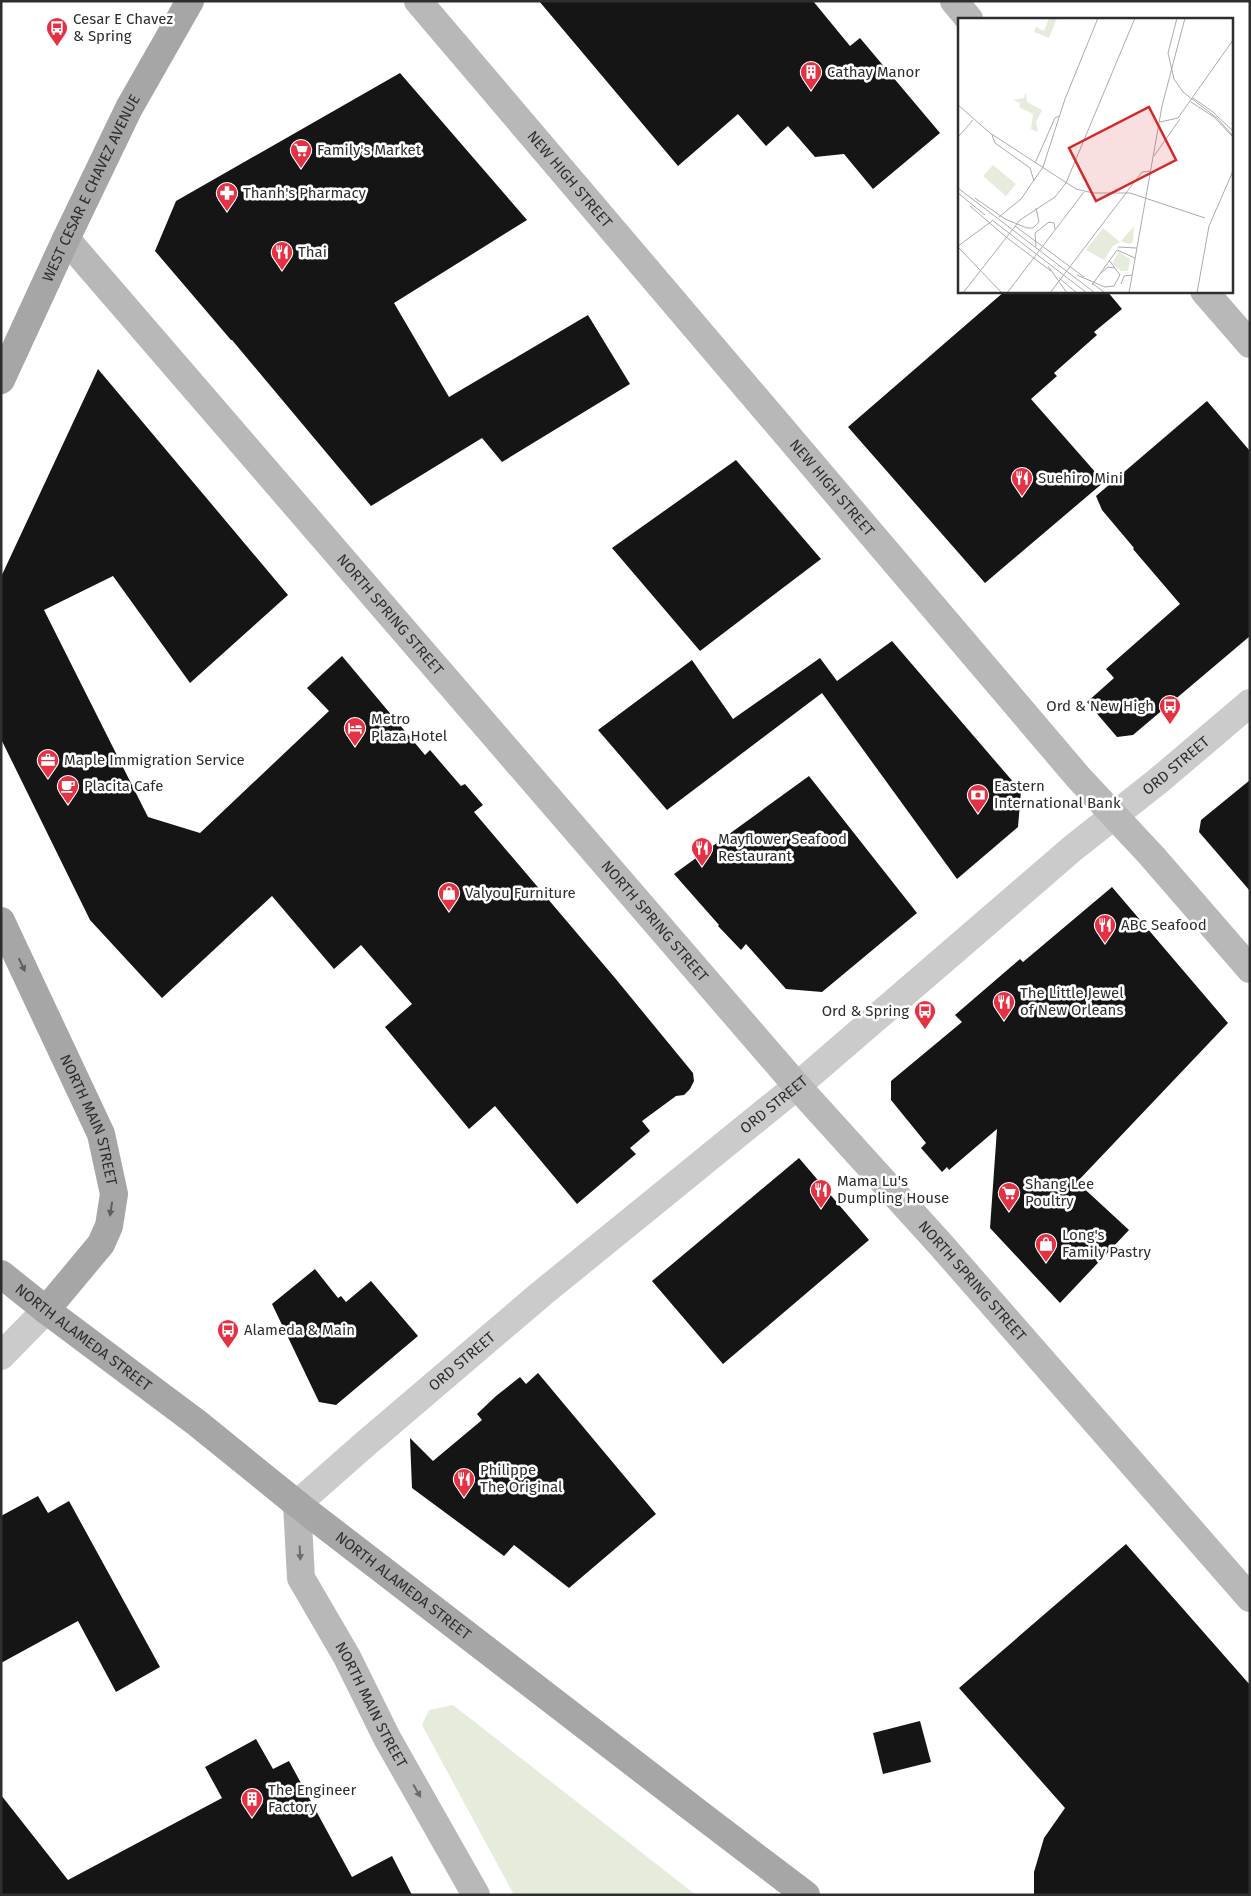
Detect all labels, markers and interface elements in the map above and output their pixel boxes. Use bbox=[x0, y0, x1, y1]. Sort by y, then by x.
place label: Cesar E Chavez & Spring bbox=[73, 10, 173, 45]
bus stop icon: Cesar E Chavez & Spring bbox=[45, 16, 69, 47]
inset map bbox=[958, 18, 1234, 292]
building icon: Cathay Manor bbox=[799, 60, 823, 91]
place label: Cathay Manor bbox=[827, 63, 920, 81]
street label: WEST CESAR E CHAVEZ AVENUE bbox=[38, 91, 144, 285]
street label: NEW HIGH STREET bbox=[523, 127, 616, 232]
supermarket icon: Family's Market bbox=[289, 138, 313, 169]
place label: Family's Market bbox=[317, 141, 422, 159]
pharmacy icon: Thanh's Pharmacy bbox=[215, 181, 239, 212]
place label: Thanh's Pharmacy bbox=[243, 184, 367, 202]
restaurant icon: Thai bbox=[270, 240, 294, 271]
place label: Thai bbox=[298, 243, 327, 261]
street label: NEW HIGH STREET bbox=[786, 436, 878, 540]
restaurant icon: Suehiro Mini bbox=[1010, 466, 1034, 497]
place label: Suehiro Mini bbox=[1038, 469, 1123, 487]
street label: NORTH SPRING STREET bbox=[333, 550, 447, 679]
bus stop icon: Ord & New High bbox=[1158, 694, 1182, 725]
place label: Ord & New High bbox=[1046, 697, 1154, 715]
place label: Metro Plaza Hotel bbox=[371, 710, 448, 745]
hotel icon: Metro Plaza Hotel bbox=[343, 716, 367, 747]
street label: ORD STREET bbox=[1139, 732, 1213, 799]
office icon: Maple Immigration Service bbox=[36, 748, 60, 779]
place label: Maple Immigration Service bbox=[64, 751, 245, 769]
cafe icon: Placita Cafe bbox=[56, 774, 80, 805]
place label: Placita Cafe bbox=[84, 777, 163, 795]
place label: Eastern International Bank bbox=[994, 777, 1121, 812]
bank icon: Eastern International Bank bbox=[966, 783, 990, 814]
place label: Mayflower Seafood Restaurant bbox=[718, 830, 847, 865]
restaurant icon: Mayflower Seafood Restaurant bbox=[690, 836, 714, 867]
street label: NORTH SPRING STREET bbox=[598, 857, 712, 985]
shop icon: Valyou Furniture bbox=[437, 881, 461, 912]
place label: Valyou Furniture bbox=[465, 884, 576, 902]
restaurant icon: ABC Seafood bbox=[1093, 913, 1117, 944]
place label: ABC Seafood bbox=[1121, 916, 1207, 934]
one-way arrow bbox=[18, 958, 26, 972]
place label: The Little Jewel of New Orleans bbox=[1020, 984, 1124, 1019]
restaurant icon: The Little Jewel of New Orleans bbox=[992, 990, 1016, 1021]
bus stop icon: Ord & Spring bbox=[913, 999, 937, 1030]
place label: Ord & Spring bbox=[822, 1002, 909, 1020]
street label: NORTH MAIN STREET bbox=[56, 1052, 121, 1187]
street label: ORD STREET bbox=[737, 1072, 811, 1138]
place label: Mama Lu's Dumpling House bbox=[837, 1172, 949, 1207]
place label: Shang Lee Poultry bbox=[1025, 1175, 1094, 1210]
restaurant icon: Mama Lu's Dumpling House bbox=[809, 1178, 833, 1209]
supermarket icon: Shang Lee Poultry bbox=[997, 1181, 1021, 1212]
one-way arrow bbox=[107, 1201, 115, 1217]
street label: NORTH SPRING STREET bbox=[915, 1217, 1030, 1345]
place label: Long's Family Pastry bbox=[1062, 1226, 1151, 1261]
shop icon: Long's Family Pastry bbox=[1034, 1232, 1058, 1263]
street label: NORTH ALAMEDA STREET bbox=[12, 1280, 155, 1395]
bus stop icon: Alameda & Main bbox=[216, 1318, 240, 1349]
place label: Alameda & Main bbox=[244, 1321, 355, 1339]
street label: ORD STREET bbox=[425, 1328, 499, 1395]
place label: Philippe The Original bbox=[480, 1461, 563, 1496]
restaurant icon: Philippe The Original bbox=[452, 1467, 476, 1498]
street label: NORTH ALAMEDA STREET bbox=[332, 1528, 475, 1644]
one-way arrow bbox=[296, 1545, 304, 1561]
street label: NORTH MAIN STREET bbox=[331, 1639, 411, 1771]
place label: The Engineer Factory bbox=[268, 1781, 357, 1816]
one-way arrow bbox=[412, 1784, 421, 1797]
building icon: The Engineer Factory bbox=[240, 1787, 264, 1818]

